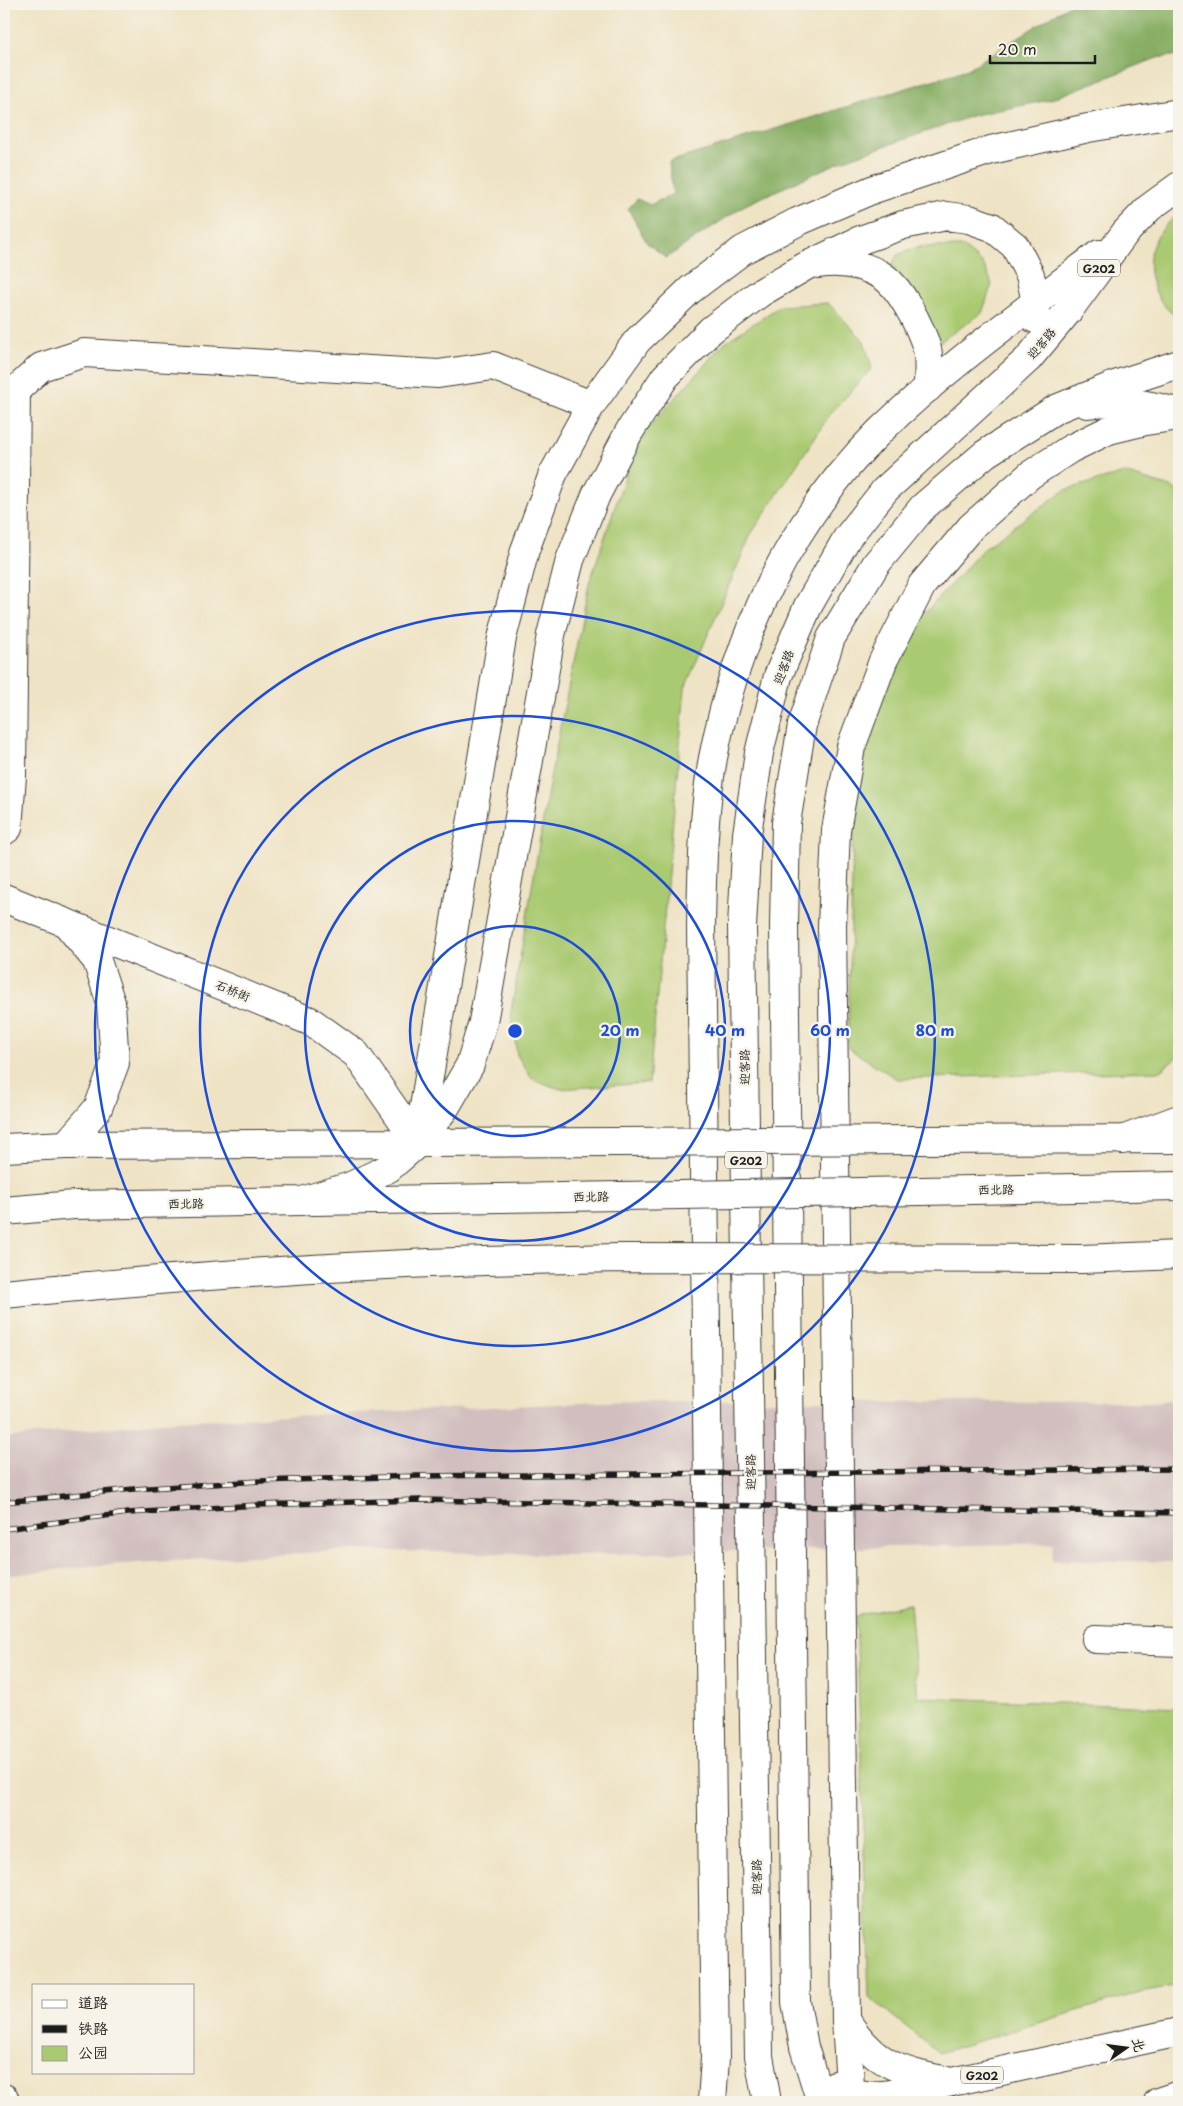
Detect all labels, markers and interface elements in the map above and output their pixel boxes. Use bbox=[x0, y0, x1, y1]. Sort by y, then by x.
scale bar bbox=[990, 32, 1096, 64]
text: 20 m bbox=[998, 37, 1037, 60]
road number: G202 bbox=[1078, 260, 1120, 276]
street label: 迎客路 bbox=[1023, 323, 1059, 363]
street label: 迎客路 bbox=[768, 647, 798, 687]
street label: 石桥街 bbox=[213, 975, 253, 1005]
text: 20 m bbox=[601, 1018, 639, 1041]
text: 40 m bbox=[705, 1018, 745, 1041]
text: 60 m bbox=[810, 1018, 850, 1041]
text: 80 m bbox=[915, 1018, 955, 1041]
centre of rings bbox=[506, 1022, 524, 1040]
street label: 迎客路 bbox=[735, 1049, 753, 1085]
road number: G202 bbox=[725, 1152, 767, 1168]
street label: 西北路 bbox=[978, 1180, 1014, 1198]
street label: 西北路 bbox=[573, 1187, 609, 1205]
street label: 西北路 bbox=[168, 1194, 204, 1212]
street label: 迎客路 bbox=[741, 1454, 759, 1490]
street label: 迎客路 bbox=[747, 1859, 765, 1895]
legend bbox=[32, 1984, 195, 2074]
text: 道路 bbox=[78, 1990, 108, 2013]
text: 铁路 bbox=[78, 2016, 108, 2039]
north arrow bbox=[1100, 2024, 1150, 2074]
text: 北 bbox=[1127, 2035, 1151, 2054]
text: 公园 bbox=[78, 2040, 108, 2063]
road number: G202 bbox=[961, 2066, 1003, 2084]

